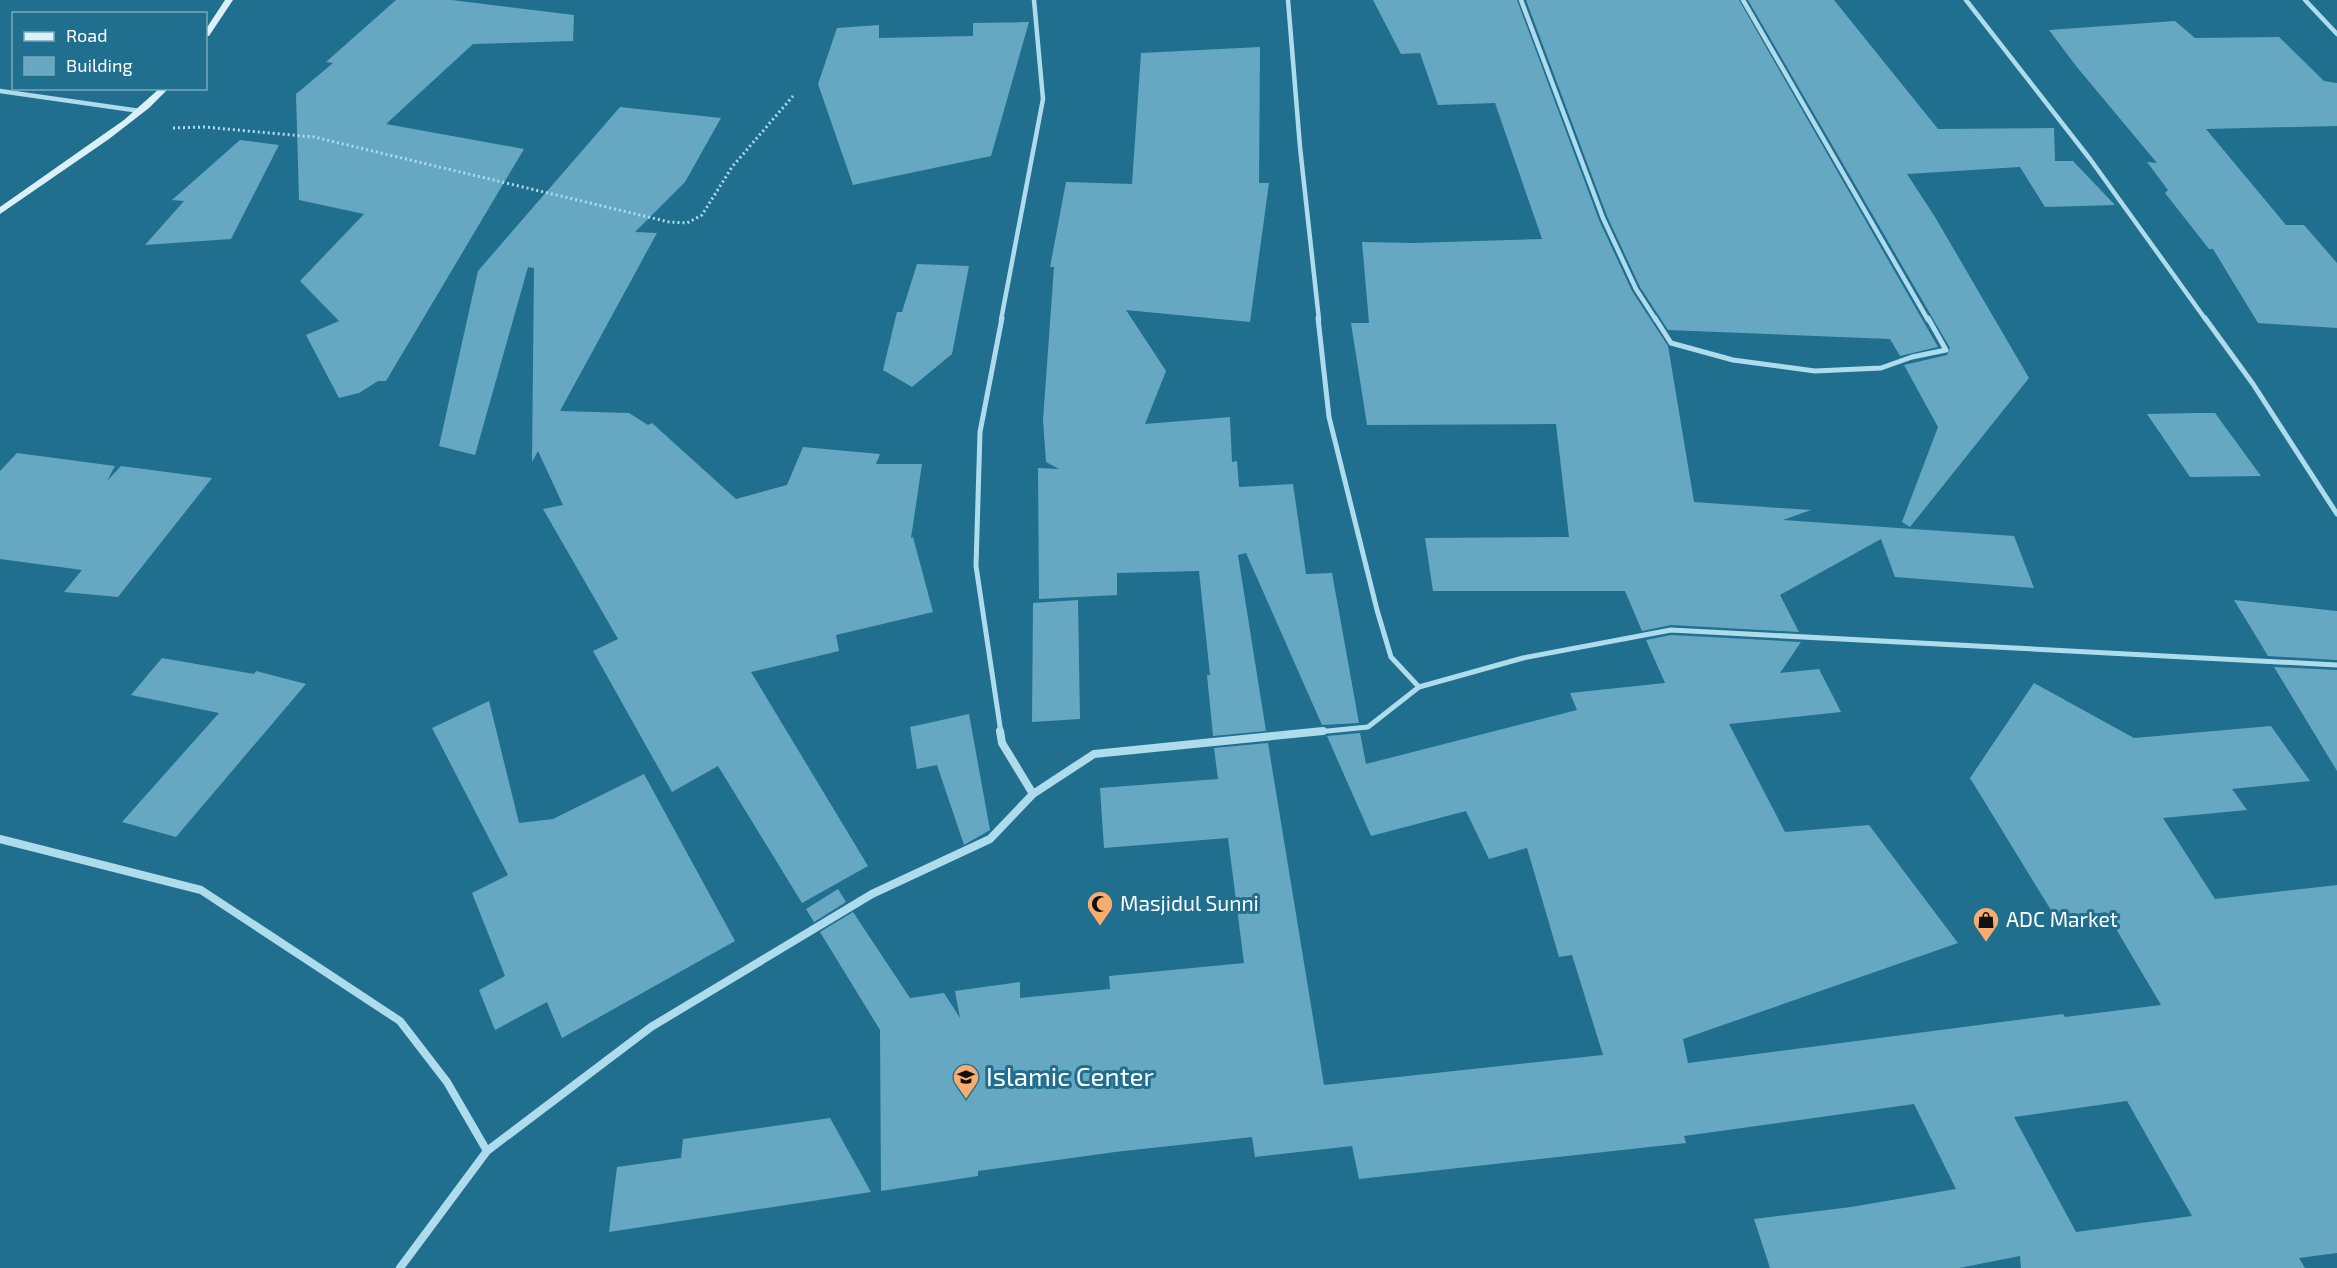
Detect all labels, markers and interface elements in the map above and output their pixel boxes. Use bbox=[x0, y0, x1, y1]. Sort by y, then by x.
legend bbox=[12, 12, 207, 90]
text: Road bbox=[66, 24, 107, 46]
text: Building bbox=[66, 54, 133, 76]
mosque icon: Masjidul Sunni bbox=[1085, 889, 1115, 927]
place label: Masjidul Sunni bbox=[1120, 890, 1259, 916]
shop icon: ADC Market bbox=[1971, 905, 2001, 943]
place label: ADC Market bbox=[2006, 906, 2118, 931]
place label: Islamic Center bbox=[986, 1060, 1154, 1091]
school or university icon: Islamic Center bbox=[951, 1062, 981, 1100]

